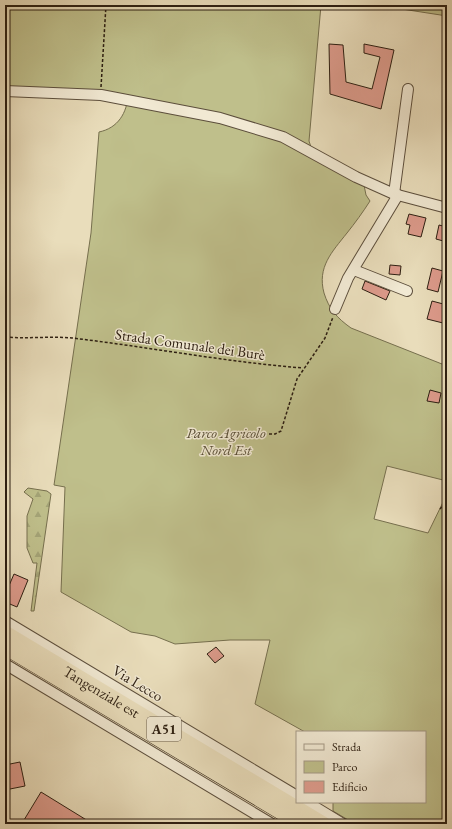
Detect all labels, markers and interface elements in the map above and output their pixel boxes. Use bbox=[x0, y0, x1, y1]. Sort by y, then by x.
street label: Strada Comunale dei Burè bbox=[114, 324, 266, 364]
park label: Parco Agricolo Nord Est bbox=[186, 423, 266, 459]
street label: Via Lecco bbox=[109, 660, 167, 706]
street label: Tangenziale est bbox=[60, 661, 144, 722]
road number: A51 bbox=[147, 717, 181, 741]
legend bbox=[296, 731, 426, 803]
text: Strada bbox=[332, 739, 361, 755]
text: Parco bbox=[332, 759, 357, 775]
text: Edificio bbox=[332, 779, 368, 795]

